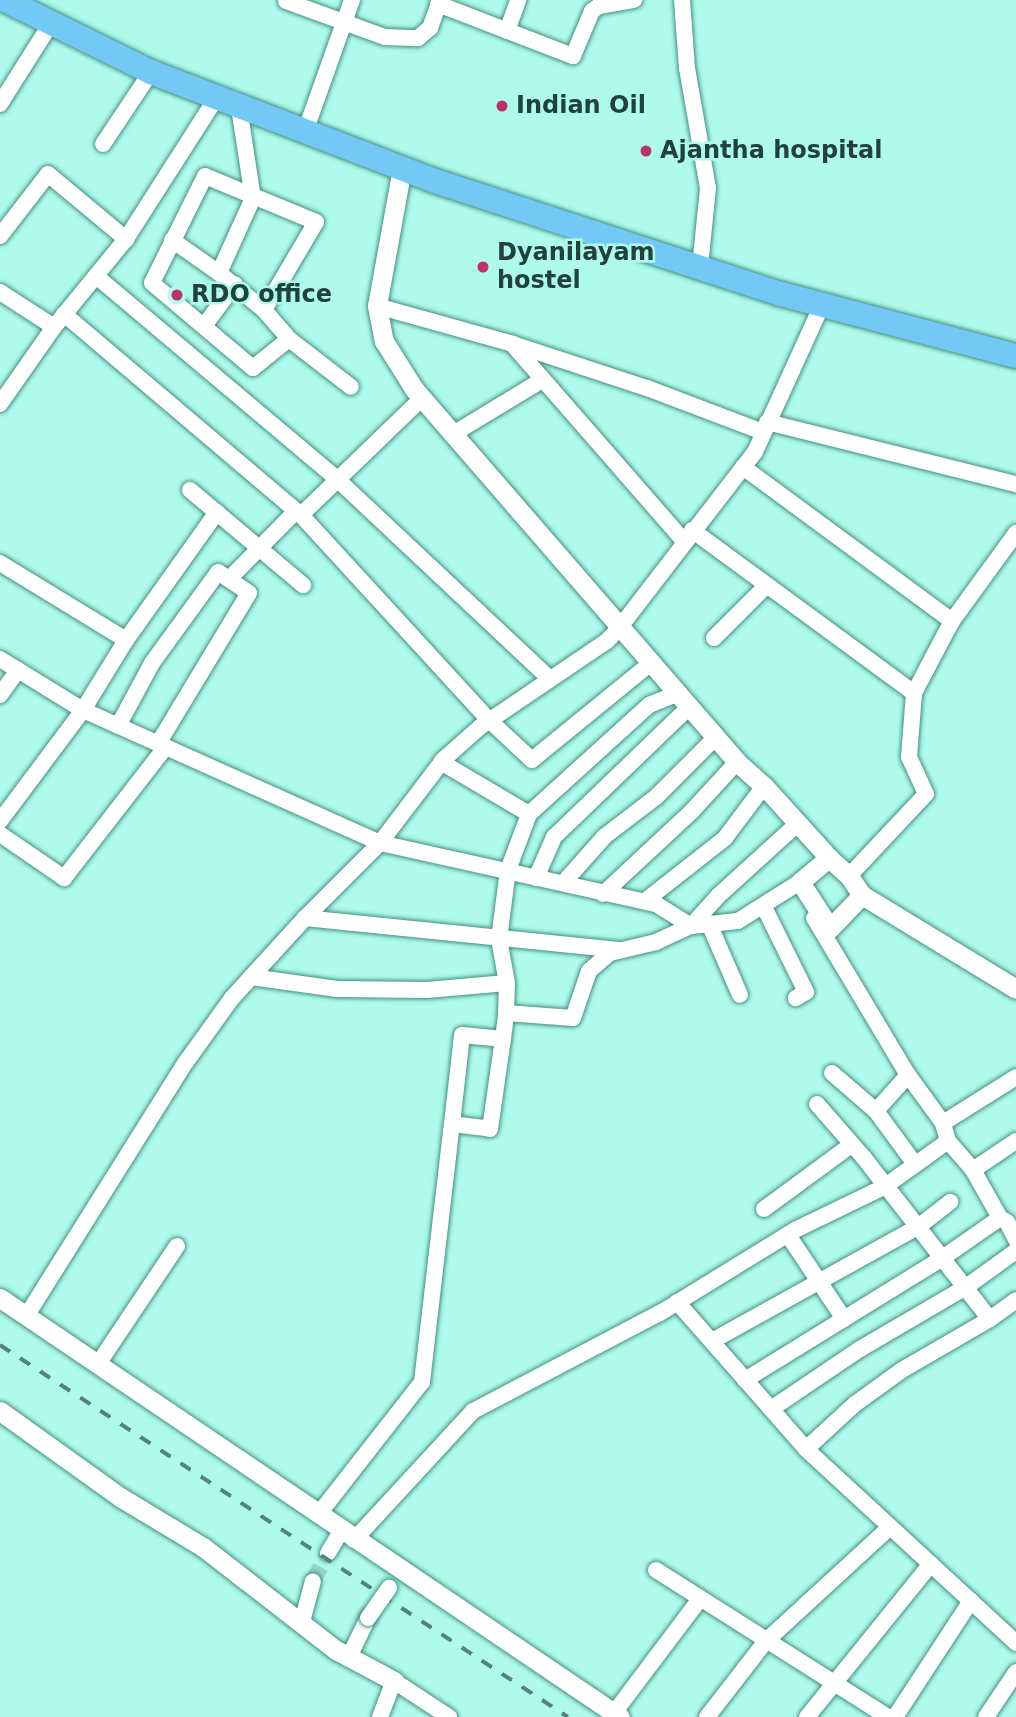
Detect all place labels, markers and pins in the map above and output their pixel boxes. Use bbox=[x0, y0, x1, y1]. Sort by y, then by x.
place label: Indian Oil bbox=[516, 92, 646, 120]
marker: Indian Oil bbox=[494, 98, 510, 114]
place label: Ajantha hospital bbox=[660, 137, 882, 165]
marker: Ajantha hospital bbox=[638, 143, 654, 159]
place label: Dyanilayam hostel bbox=[497, 239, 655, 295]
marker: Dyanilayam hostel bbox=[475, 259, 491, 275]
place label: RDO office bbox=[191, 281, 332, 309]
marker: RDO office bbox=[169, 287, 185, 303]

